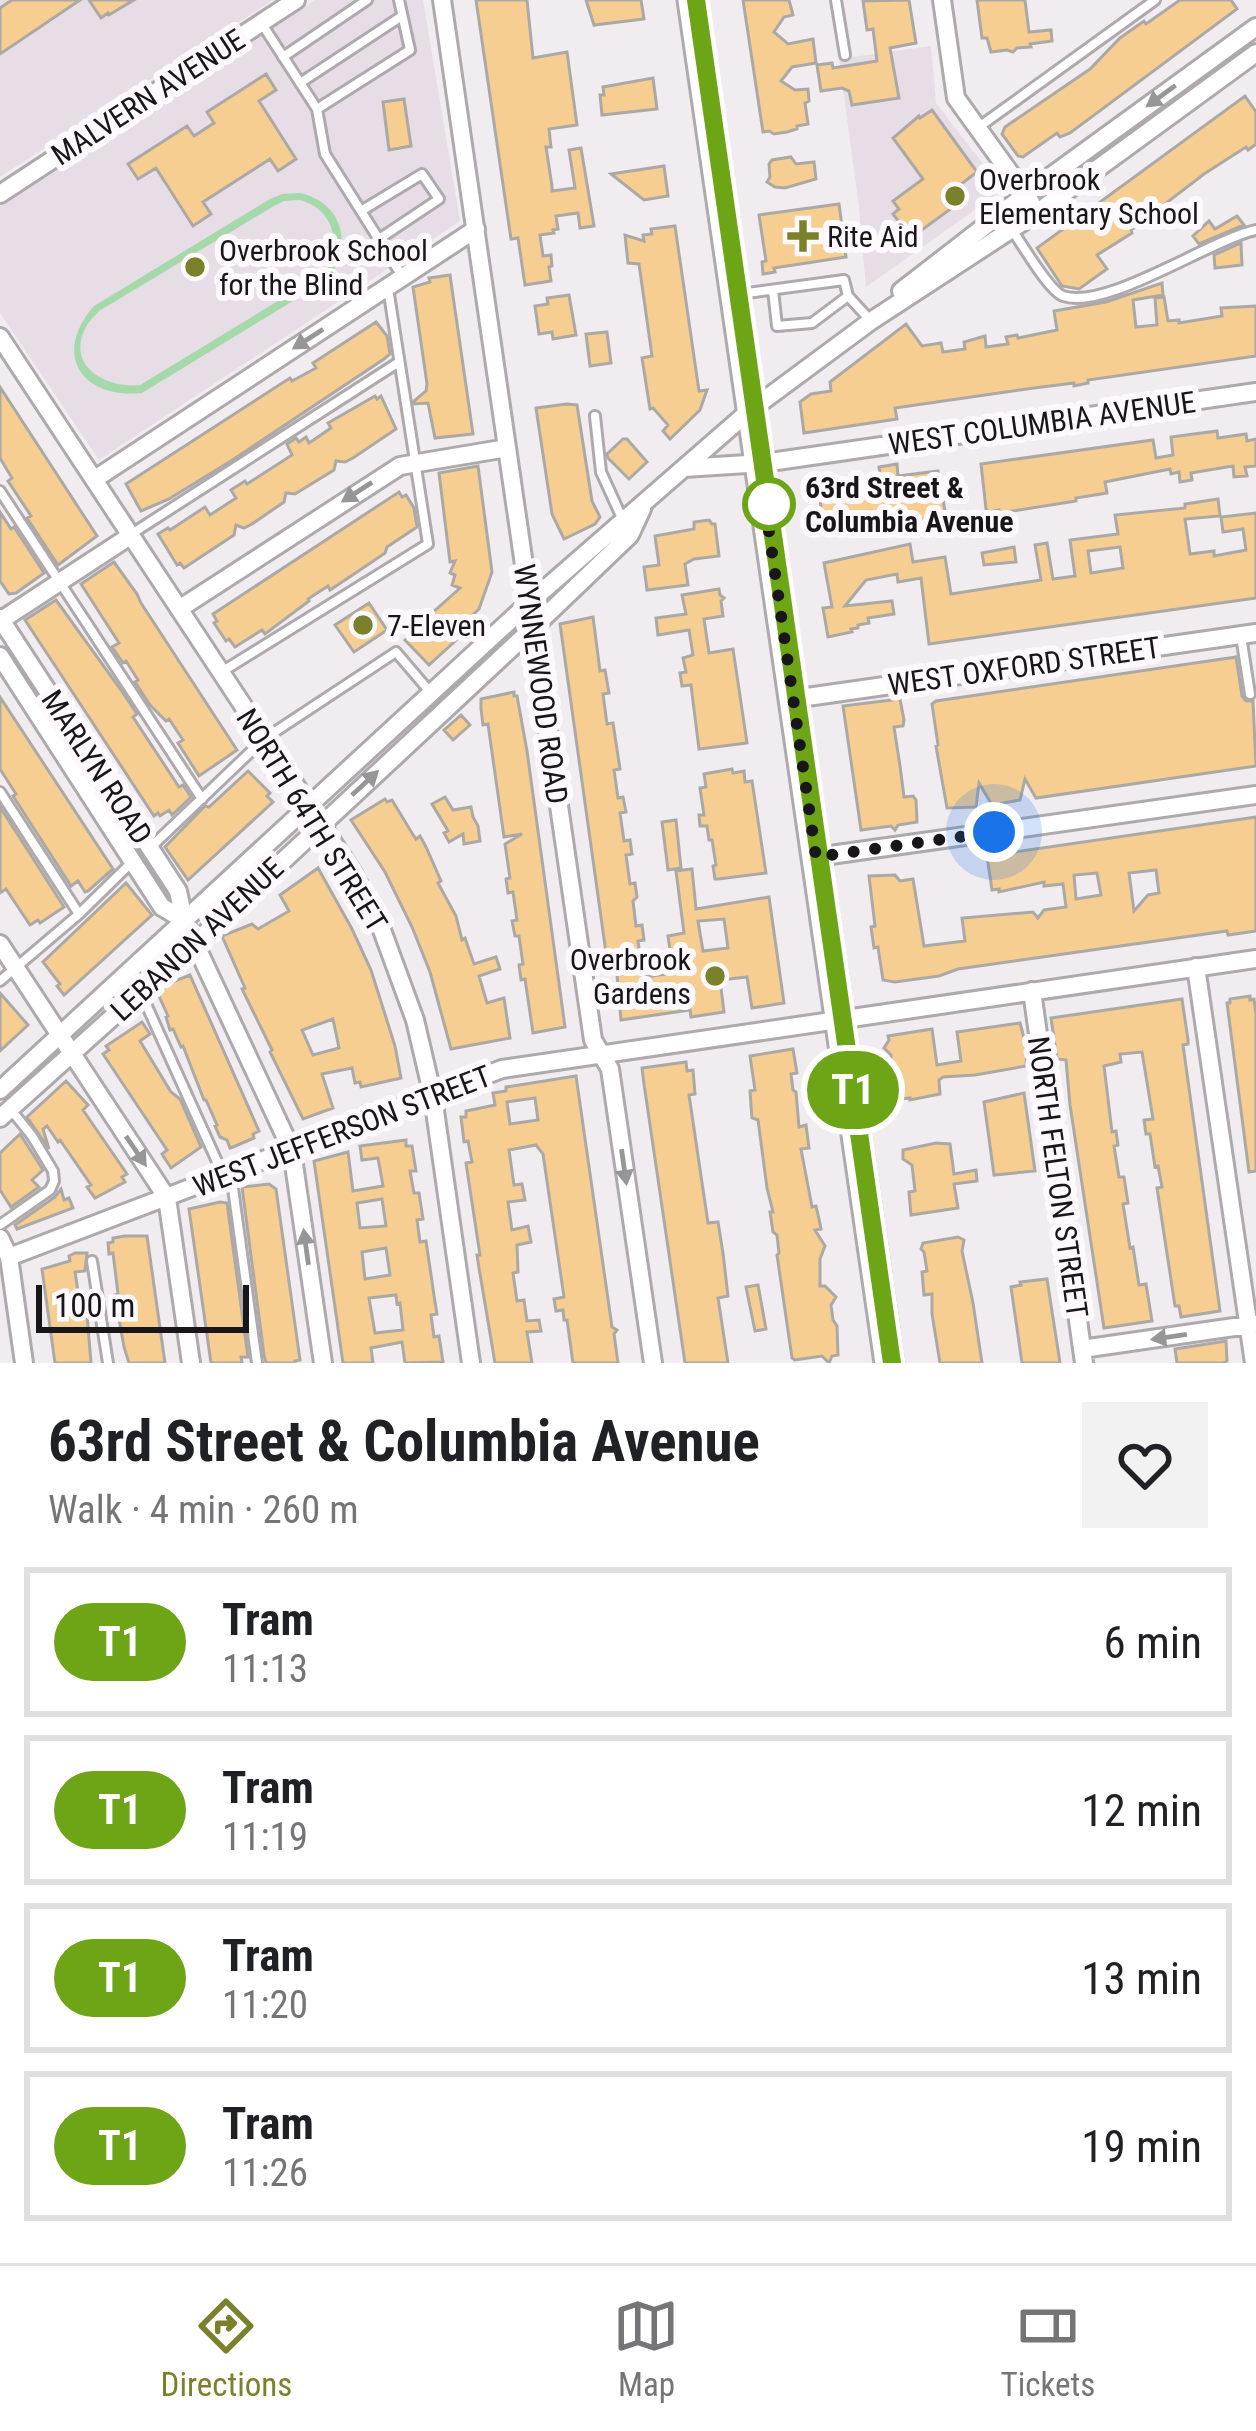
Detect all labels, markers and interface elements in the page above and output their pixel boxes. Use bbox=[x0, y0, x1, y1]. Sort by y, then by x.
street label: MALVERN AVENUE bbox=[45, 22, 251, 172]
one-way arrow bbox=[1146, 83, 1177, 107]
place label: Overbrook Elementary School bbox=[979, 162, 1199, 231]
marker: Overbrook Elementary School bbox=[942, 183, 968, 209]
place label: Rite Aid bbox=[827, 219, 919, 254]
marker: Rite Aid bbox=[790, 223, 816, 249]
place label: Overbrook School for the Blind bbox=[219, 233, 428, 302]
marker: Overbrook School for the Blind bbox=[182, 254, 208, 280]
one-way arrow bbox=[291, 327, 324, 349]
street label: WEST COLUMBIA AVENUE bbox=[886, 384, 1198, 462]
place label: 63rd Street & Columbia Avenue bbox=[805, 470, 1014, 539]
marker: 63rd Street & Columbia Avenue bbox=[744, 479, 794, 529]
one-way arrow bbox=[341, 481, 374, 503]
street label: WYNNEWOOD ROAD bbox=[507, 562, 575, 806]
place label: 7-Eleven bbox=[387, 608, 486, 643]
marker: 7-Eleven bbox=[350, 612, 376, 638]
street label: WEST OXFORD STREET bbox=[886, 630, 1162, 702]
street label: MARLYN ROAD bbox=[34, 684, 160, 850]
street label: NORTH 64TH STREET bbox=[229, 702, 395, 938]
one-way arrow bbox=[350, 770, 379, 798]
your location bbox=[964, 802, 1024, 862]
street label: LEBANON AVENUE bbox=[103, 850, 291, 1028]
place label: Overbrook Gardens bbox=[570, 942, 691, 1011]
marker: Overbrook Gardens bbox=[702, 963, 728, 989]
street label: NORTH FELTON STREET bbox=[1021, 1034, 1095, 1320]
line badge: T1 bbox=[799, 1051, 907, 1129]
street label: WEST JEFFERSON STREET bbox=[188, 1058, 496, 1204]
text: T1 bbox=[831, 1065, 875, 1114]
one-way arrow bbox=[124, 1135, 146, 1168]
one-way arrow bbox=[615, 1149, 634, 1186]
one-way arrow bbox=[296, 1228, 315, 1265]
scale bar bbox=[36, 1279, 249, 1332]
text: 100 m bbox=[54, 1286, 135, 1325]
one-way arrow bbox=[1150, 1328, 1187, 1347]
button: heart bbox=[1082, 1402, 1208, 1528]
text: 63rd Street & Columbia Avenue bbox=[48, 1408, 760, 1475]
text: Walk · 4 min · 260 m bbox=[48, 1487, 359, 1533]
text: Tram bbox=[222, 1593, 314, 1646]
text: 6 min bbox=[1103, 1616, 1202, 1669]
text: T1 bbox=[98, 1617, 142, 1666]
text: 11:13 bbox=[222, 1646, 308, 1692]
text: Tram bbox=[222, 1761, 314, 1814]
text: 12 min bbox=[1081, 1784, 1202, 1837]
text: T1 bbox=[98, 1785, 142, 1834]
text: 11:19 bbox=[222, 1814, 308, 1860]
text: Tram bbox=[222, 1929, 314, 1982]
text: 13 min bbox=[1081, 1952, 1202, 2005]
text: T1 bbox=[98, 1953, 142, 2002]
text: 11:20 bbox=[222, 1982, 308, 2028]
text: Tram bbox=[222, 2097, 314, 2150]
text: 19 min bbox=[1081, 2120, 1202, 2173]
text: T1 bbox=[98, 2121, 142, 2170]
text: 11:26 bbox=[222, 2150, 308, 2196]
tab: Directions bbox=[161, 2293, 292, 2404]
tab: Map bbox=[613, 2293, 679, 2404]
tab: Tickets bbox=[1001, 2293, 1095, 2404]

